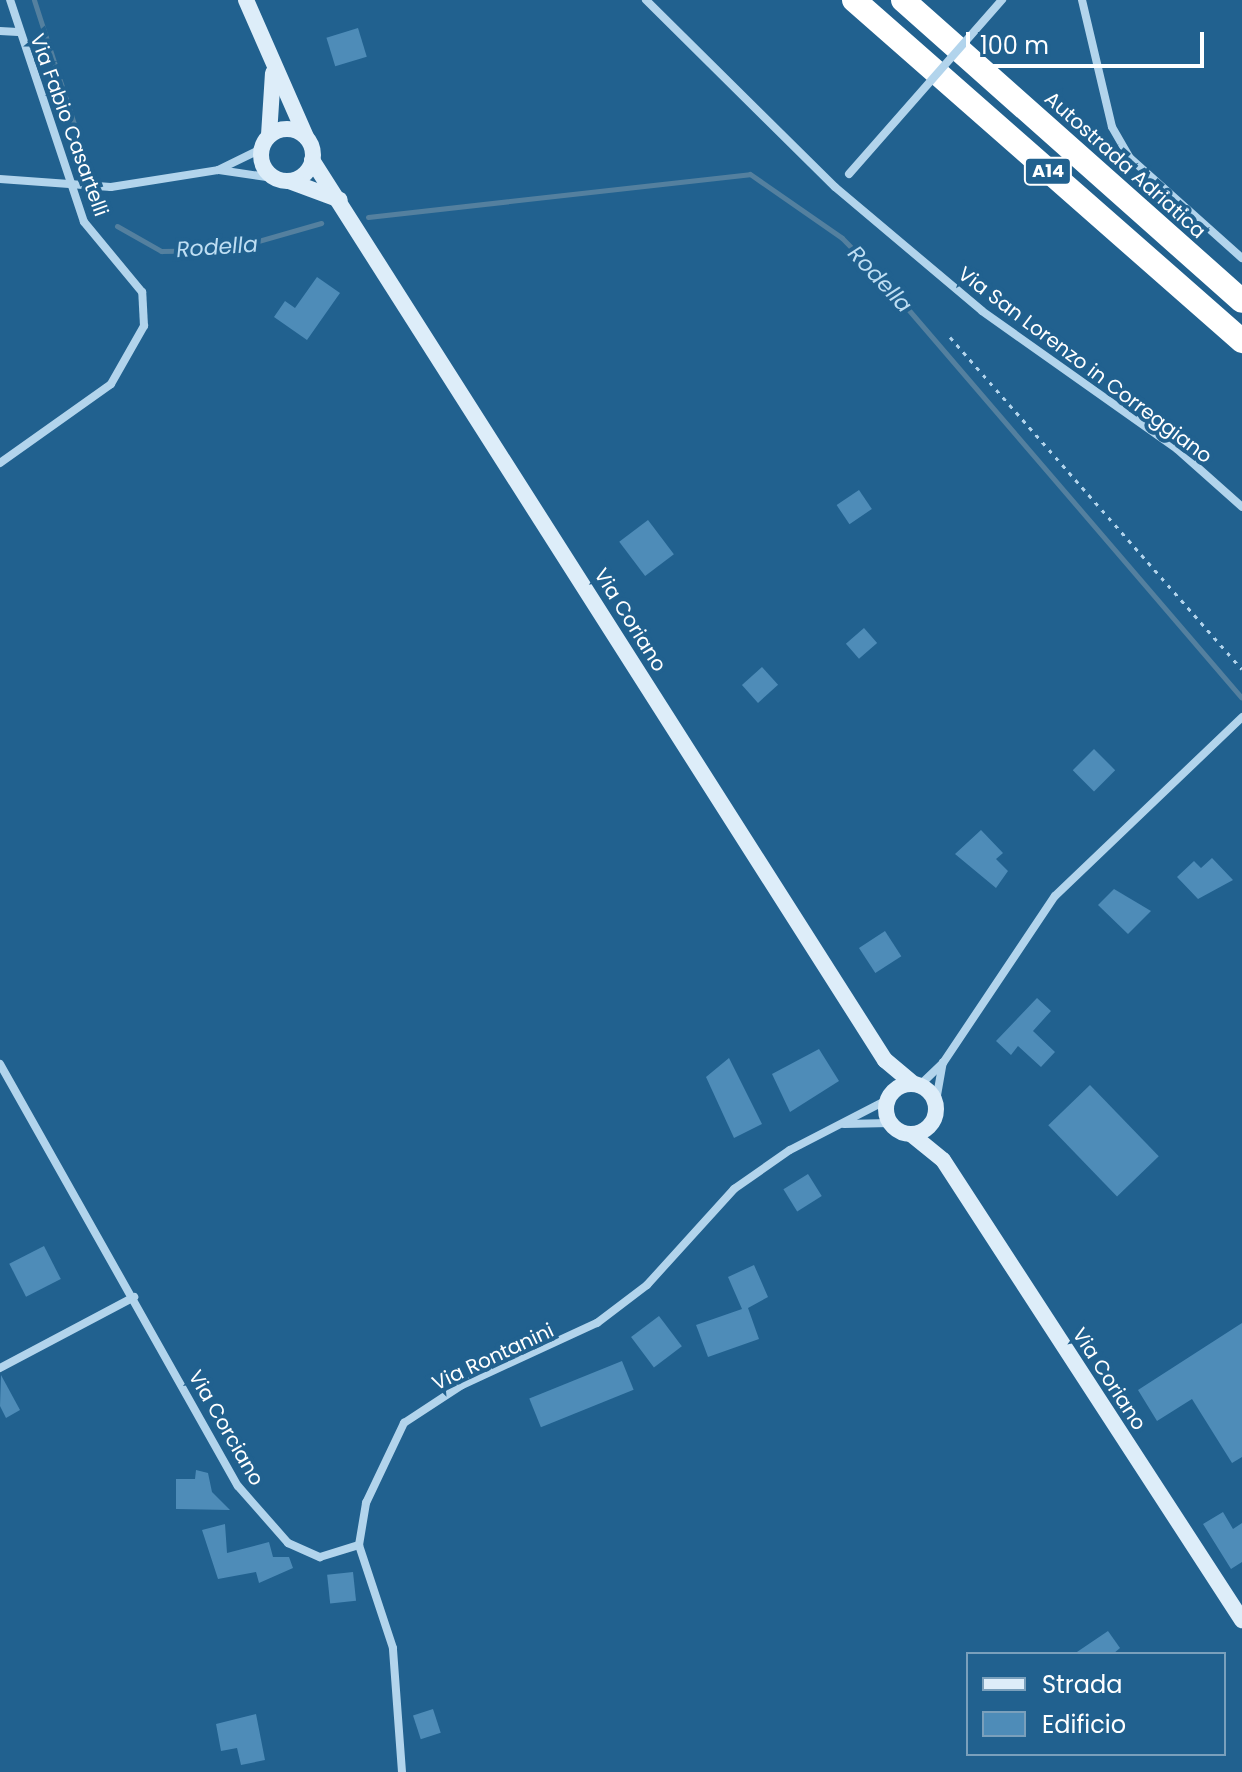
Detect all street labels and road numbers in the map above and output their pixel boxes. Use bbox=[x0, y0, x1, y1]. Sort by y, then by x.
street label: Via Fabio Casartelli bbox=[25, 31, 113, 219]
street label: Autostrada Adriatica bbox=[1040, 86, 1210, 244]
road number: A14 bbox=[1022, 157, 1074, 185]
street label: Via San Lorenzo in Correggiano bbox=[953, 262, 1217, 468]
street label: Via Coriano bbox=[589, 564, 671, 676]
street label: Via Rontanini bbox=[428, 1318, 558, 1396]
street label: Via Coriano bbox=[1067, 1323, 1151, 1435]
street label: Via Corciano bbox=[183, 1366, 269, 1490]

